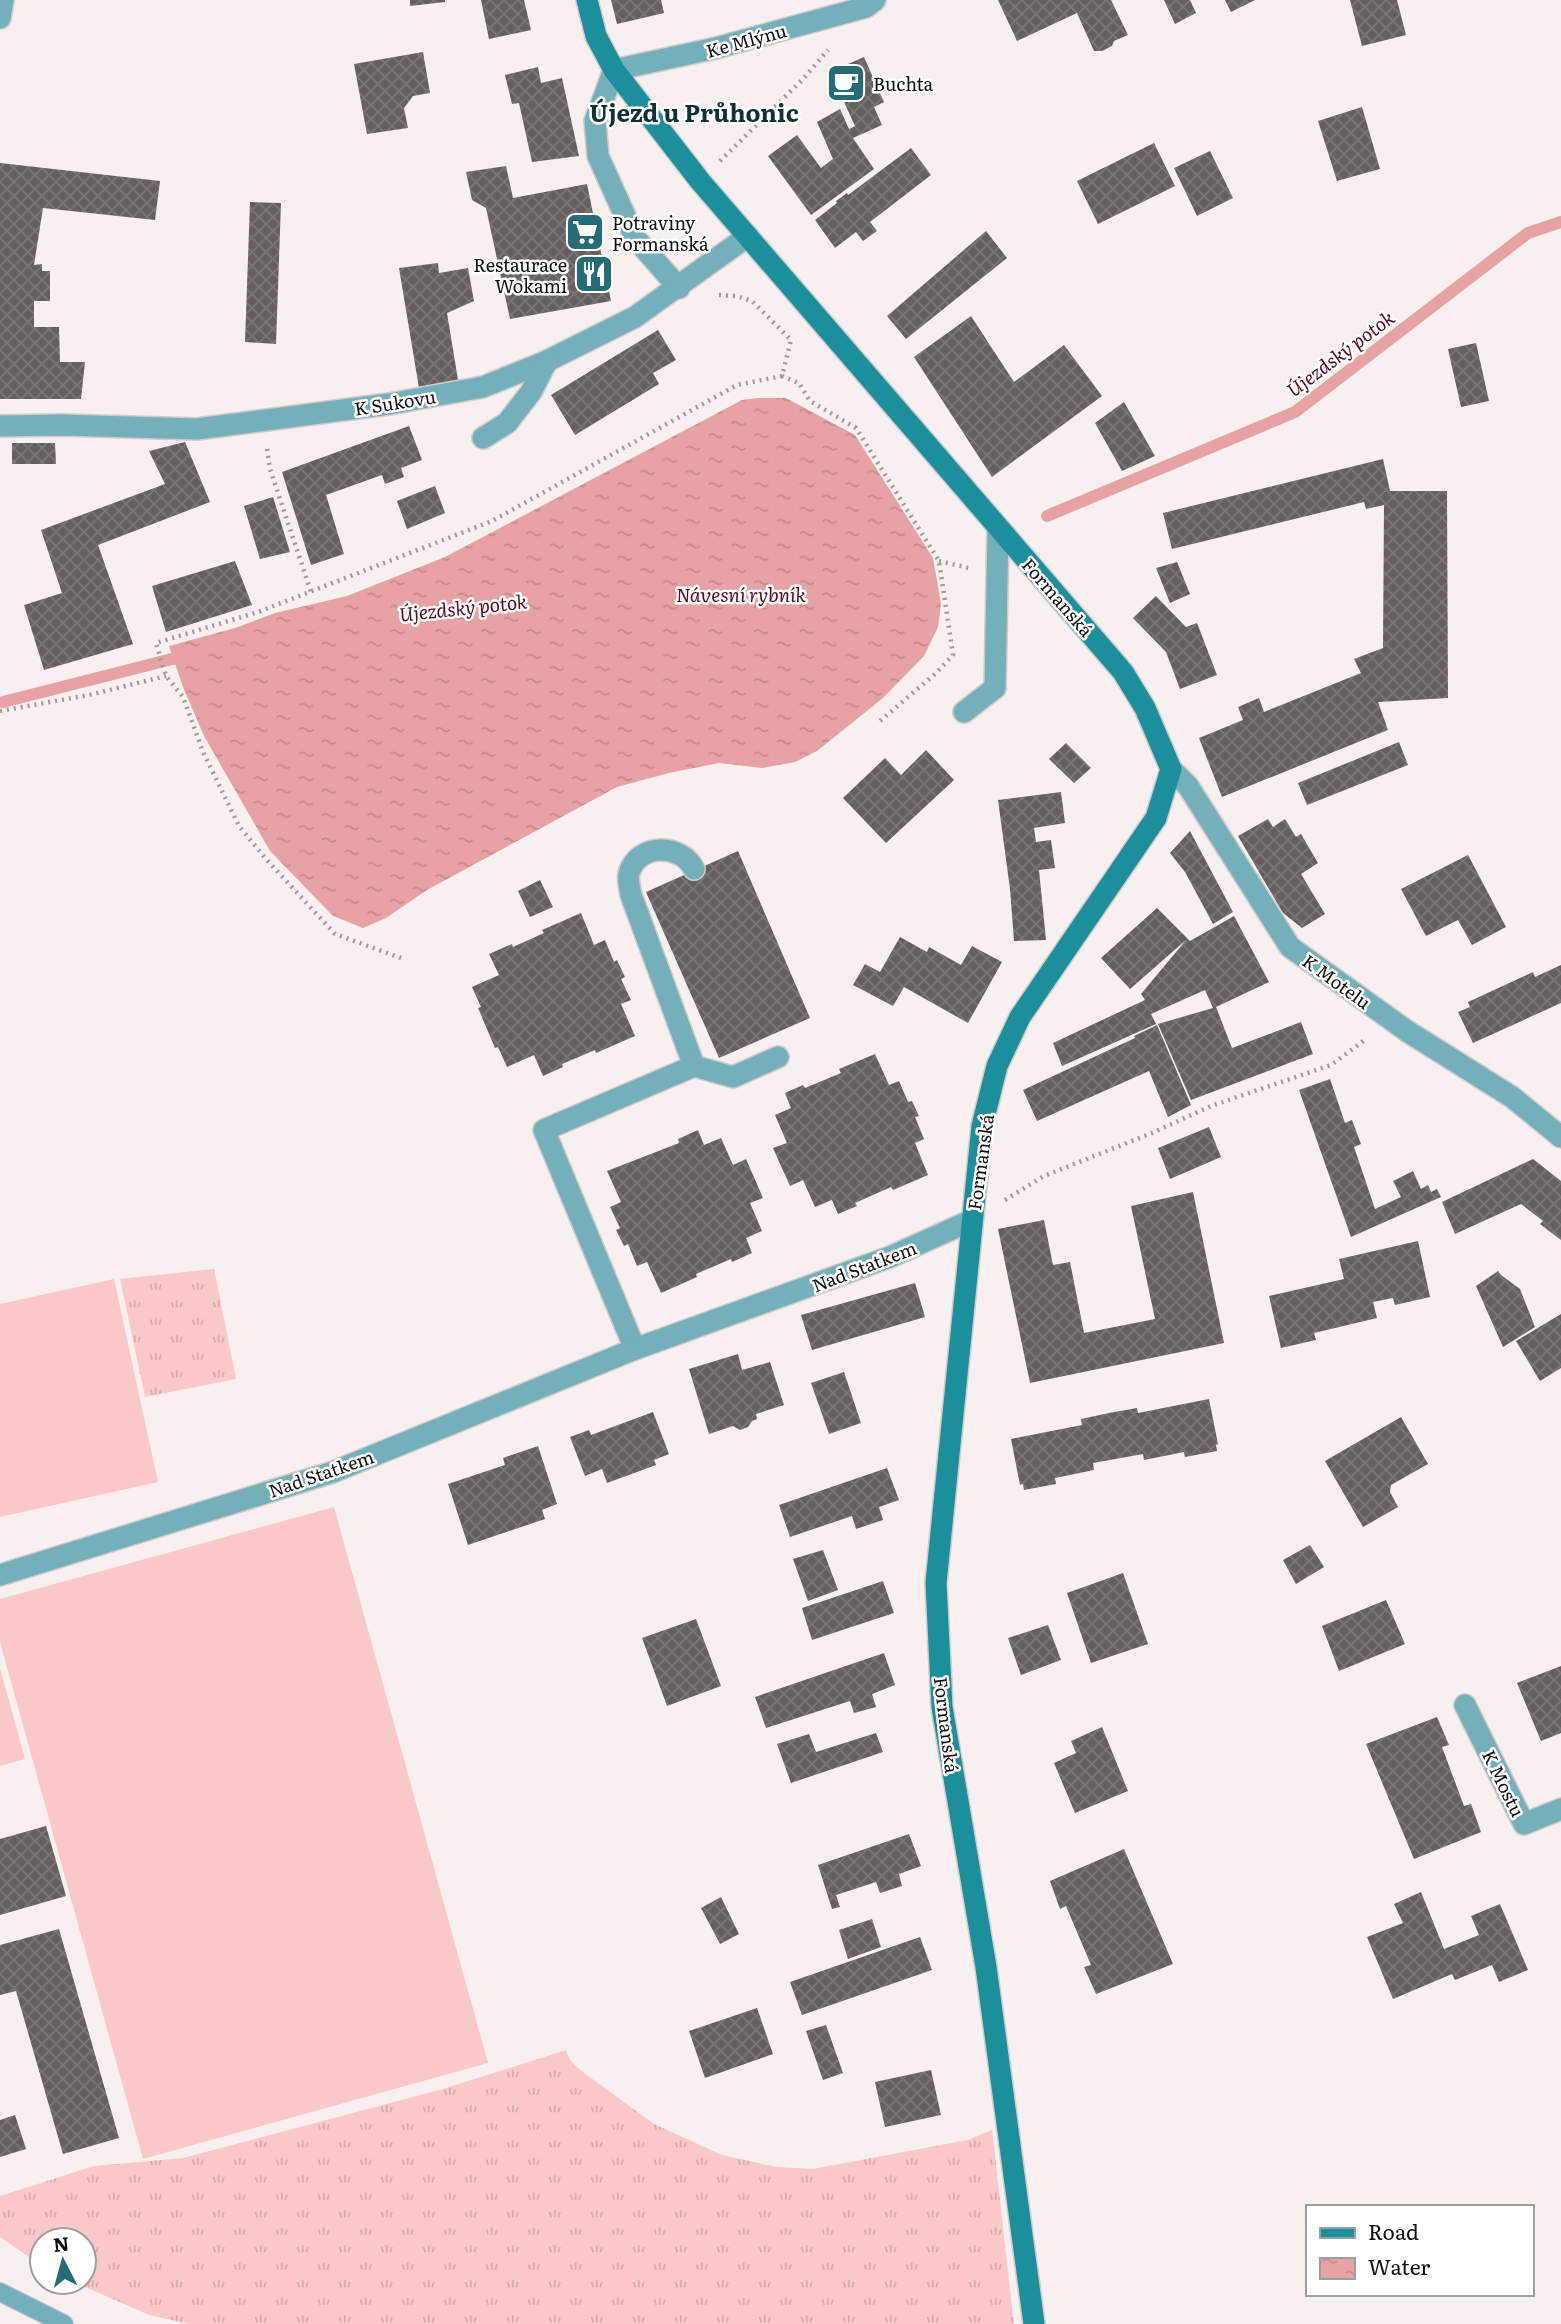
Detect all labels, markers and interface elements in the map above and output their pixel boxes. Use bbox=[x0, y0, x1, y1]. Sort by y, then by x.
street label: Ke Mlýnu bbox=[703, 16, 789, 64]
cafe icon: Buchta bbox=[825, 62, 867, 104]
place label: Buchta bbox=[873, 70, 934, 97]
district label: Újezd u Průhonic bbox=[589, 94, 799, 129]
place label: Potraviny Formanská bbox=[612, 209, 709, 257]
supermarket icon: Potraviny Formanská bbox=[564, 211, 606, 253]
place label: Restaurace Wokami bbox=[473, 251, 567, 299]
restaurant icon: Restaurace Wokami bbox=[573, 253, 615, 295]
water label: Újezdský potok bbox=[1280, 303, 1400, 403]
street label: K Sukovu bbox=[352, 382, 438, 422]
street label: Formanská bbox=[1016, 552, 1100, 643]
water label: Návesní rybník bbox=[676, 580, 806, 608]
water label: Újezdský potok bbox=[398, 586, 529, 628]
street label: K Motelu bbox=[1297, 947, 1377, 1015]
street label: Formanská bbox=[960, 1112, 1000, 1212]
street label: Nad Statkem bbox=[808, 1234, 920, 1298]
street label: Nad Statkem bbox=[265, 1442, 377, 1504]
street label: Formanská bbox=[928, 1675, 966, 1775]
street label: K Mostu bbox=[1476, 1745, 1532, 1821]
legend bbox=[1306, 2205, 1533, 2296]
text: Road bbox=[1368, 2215, 1419, 2246]
north arrow bbox=[28, 2226, 98, 2296]
text: N bbox=[52, 2228, 71, 2258]
text: Water bbox=[1368, 2250, 1430, 2281]

